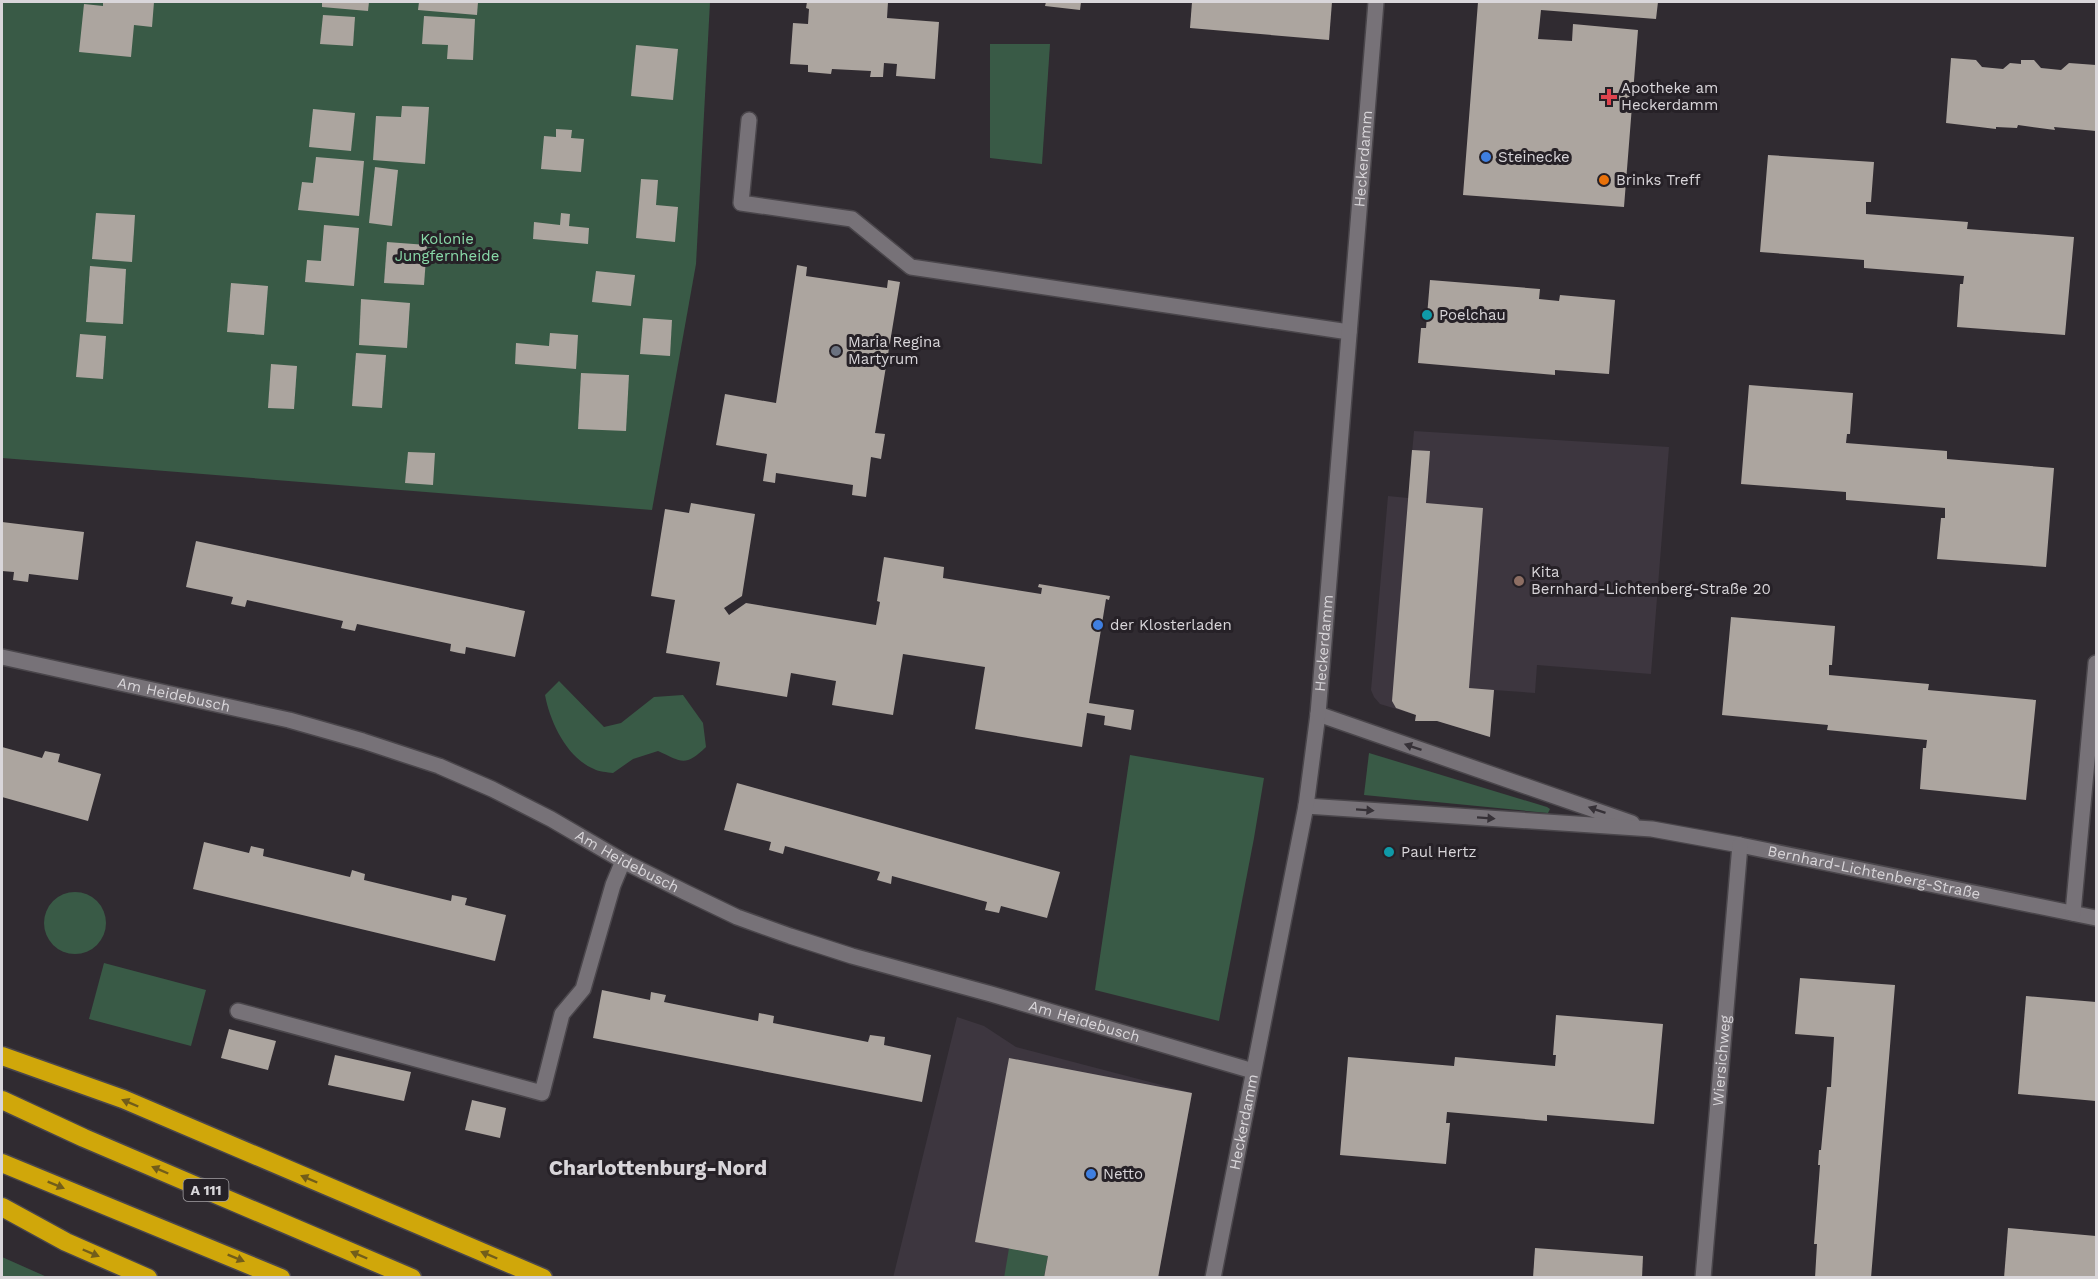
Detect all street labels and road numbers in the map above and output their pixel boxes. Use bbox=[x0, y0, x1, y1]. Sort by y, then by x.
street label: Heckerdamm bbox=[1350, 110, 1376, 208]
street label: Heckerdamm bbox=[1311, 594, 1337, 692]
street label: Am Heidebusch bbox=[116, 674, 232, 716]
street label: Am Heidebusch bbox=[572, 826, 682, 897]
street label: Bernhard-Lichtenberg-Straße bbox=[1766, 842, 1982, 903]
street label: Am Heidebusch bbox=[1027, 997, 1142, 1046]
street label: Wiersichweg bbox=[1709, 1015, 1734, 1107]
street label: Heckerdamm bbox=[1226, 1073, 1262, 1171]
road number: A 111 bbox=[184, 1179, 228, 1201]

